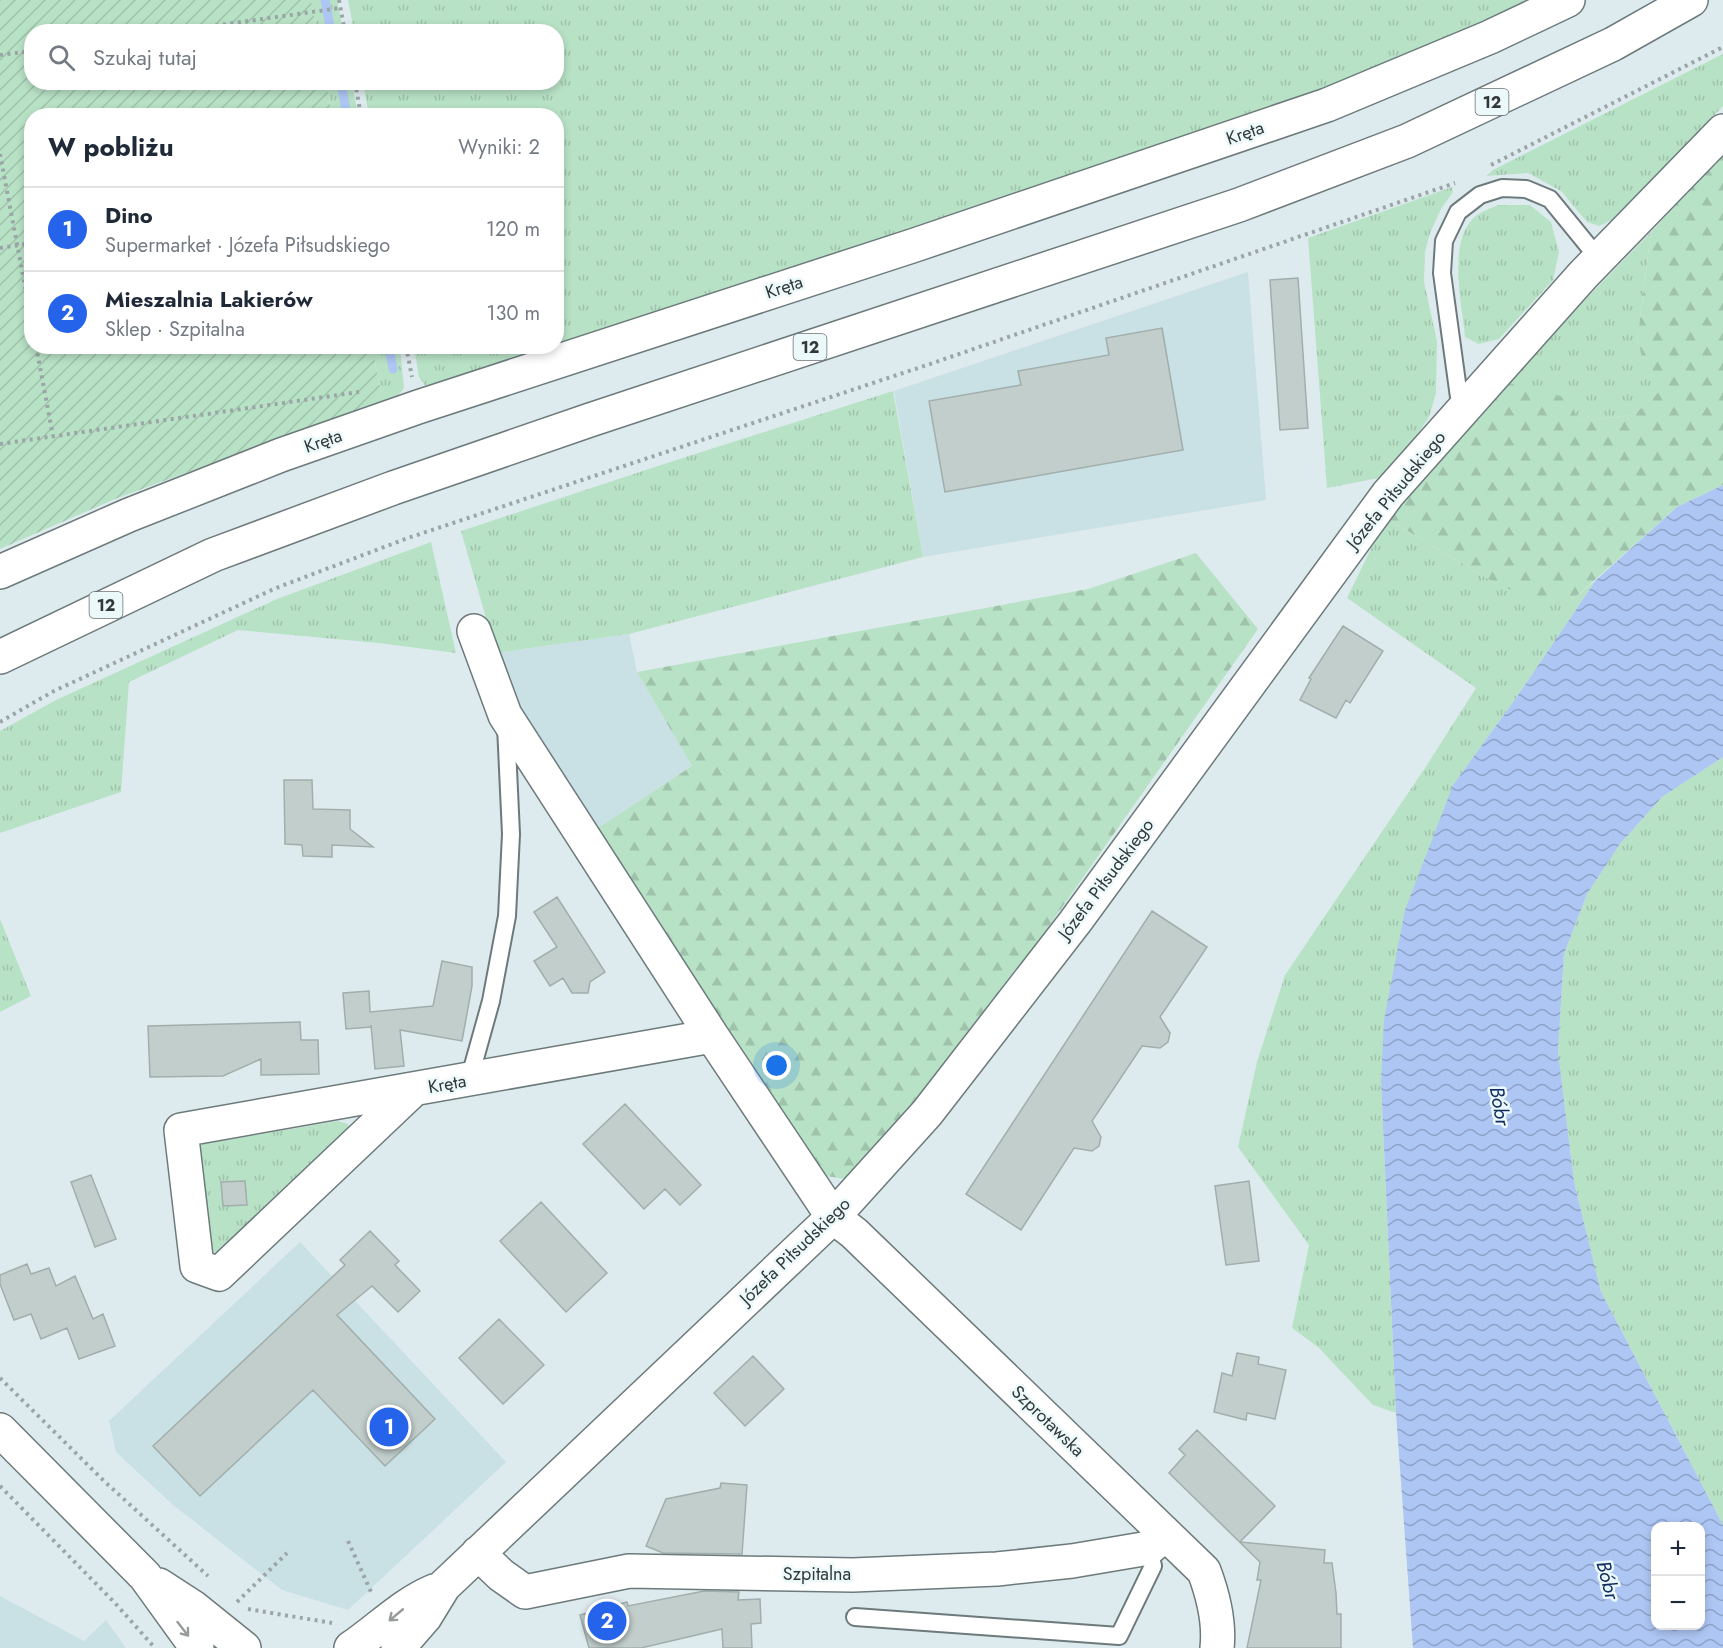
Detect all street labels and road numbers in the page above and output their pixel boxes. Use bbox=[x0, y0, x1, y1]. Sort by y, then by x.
road number: 12 bbox=[1476, 89, 1508, 115]
street label: Kręta bbox=[1223, 114, 1267, 152]
street label: Kręta bbox=[762, 269, 806, 305]
road number: 12 bbox=[794, 334, 826, 360]
street label: Kręta bbox=[301, 422, 345, 460]
street label: Józefa Piłsudskiego bbox=[1339, 425, 1452, 556]
road number: 12 bbox=[90, 592, 122, 618]
street label: Józefa Piłsudskiego bbox=[1051, 813, 1160, 946]
street label: Kręta bbox=[426, 1068, 468, 1100]
street label: Józefa Piłsudskiego bbox=[732, 1191, 856, 1312]
street label: Szprotawska bbox=[1005, 1379, 1091, 1463]
street label: Szpitalna bbox=[783, 1561, 851, 1587]

